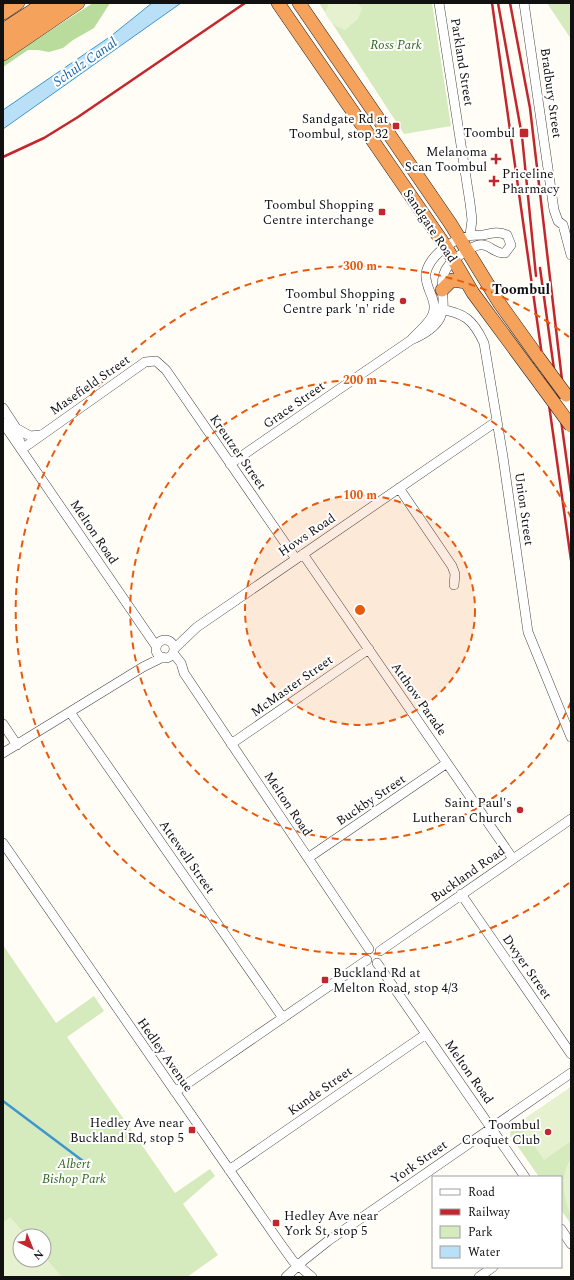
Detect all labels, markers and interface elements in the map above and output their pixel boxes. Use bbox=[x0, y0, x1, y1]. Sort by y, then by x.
street label: Parkland Street bbox=[445, 16, 479, 108]
water label: Schulz Canal bbox=[49, 32, 122, 92]
park label: Ross Park bbox=[370, 35, 422, 55]
street label: Bradbury Street bbox=[535, 47, 567, 140]
place label: Sandgate Rd at Toombul, stop 32 bbox=[289, 109, 388, 144]
marker: Sandgate Rd at Toombul, stop 32 bbox=[391, 121, 401, 131]
place label: Toombul bbox=[463, 123, 515, 143]
marker: Toombul bbox=[518, 127, 530, 139]
place label: Melanoma Scan Toombul bbox=[405, 142, 488, 177]
marker: Melanoma Scan Toombul bbox=[490, 153, 502, 165]
place label: Priceline Pharmacy bbox=[502, 164, 560, 199]
marker: Priceline Pharmacy bbox=[489, 176, 499, 186]
street label: Sandgate Road bbox=[398, 185, 462, 267]
place label: Toombul Shopping Centre interchange bbox=[263, 195, 374, 230]
marker: Toombul Shopping Centre interchange bbox=[377, 207, 387, 217]
text: 300 m bbox=[343, 257, 377, 276]
district label: Toombul bbox=[492, 279, 550, 300]
place label: Toombul Shopping Centre park 'n' ride bbox=[283, 284, 395, 319]
marker: Toombul Shopping Centre park 'n' ride bbox=[398, 296, 408, 306]
street label: Masefield Street bbox=[46, 350, 135, 420]
text: 200 m bbox=[343, 371, 377, 390]
street label: Grace Street bbox=[259, 376, 329, 434]
street label: Kreutzer Street bbox=[205, 410, 272, 494]
street label: Union Street bbox=[509, 471, 539, 547]
text: 100 m bbox=[343, 486, 377, 505]
street label: Melton Road bbox=[65, 496, 123, 568]
street label: Hows Road bbox=[274, 508, 340, 562]
centre of rings bbox=[353, 603, 367, 617]
street label: McMaster Street bbox=[247, 650, 338, 722]
street label: Atthow Parade bbox=[386, 658, 452, 740]
street label: Melton Road bbox=[259, 768, 317, 840]
street label: Buckby Street bbox=[332, 769, 410, 831]
place label: Saint Paul's Lutheran Church bbox=[412, 793, 512, 828]
marker: Saint Paul's Lutheran Church bbox=[515, 805, 525, 815]
street label: Attewell Street bbox=[154, 816, 220, 898]
street label: Buckland Road bbox=[427, 841, 509, 907]
street label: Dwyer Street bbox=[497, 930, 557, 1004]
place label: Buckland Rd at Melton Road, stop 4/3 bbox=[333, 963, 458, 998]
marker: Buckland Rd at Melton Road, stop 4/3 bbox=[320, 975, 330, 985]
street label: Hedley Avenue bbox=[132, 1014, 198, 1096]
street label: Melton Road bbox=[439, 1036, 499, 1108]
street label: Kunde Street bbox=[284, 1061, 357, 1121]
place label: Hedley Ave near Buckland Rd, stop 5 bbox=[70, 1113, 184, 1148]
place label: Toombul Croquet Club bbox=[462, 1115, 540, 1150]
marker: Hedley Ave near Buckland Rd, stop 5 bbox=[187, 1125, 197, 1135]
marker: Toombul Croquet Club bbox=[543, 1127, 553, 1137]
street label: York Street bbox=[387, 1135, 452, 1189]
park label: Albert Bishop Park bbox=[42, 1154, 106, 1189]
legend bbox=[432, 1176, 562, 1268]
text: Road bbox=[468, 1183, 495, 1202]
text: Railway bbox=[468, 1203, 511, 1222]
place label: Hedley Ave near York St, stop 5 bbox=[284, 1206, 378, 1241]
marker: Hedley Ave near York St, stop 5 bbox=[271, 1218, 281, 1228]
text: Park bbox=[468, 1223, 493, 1242]
north arrow bbox=[12, 1228, 52, 1268]
text: Water bbox=[468, 1243, 500, 1262]
text: N bbox=[29, 1246, 48, 1264]

